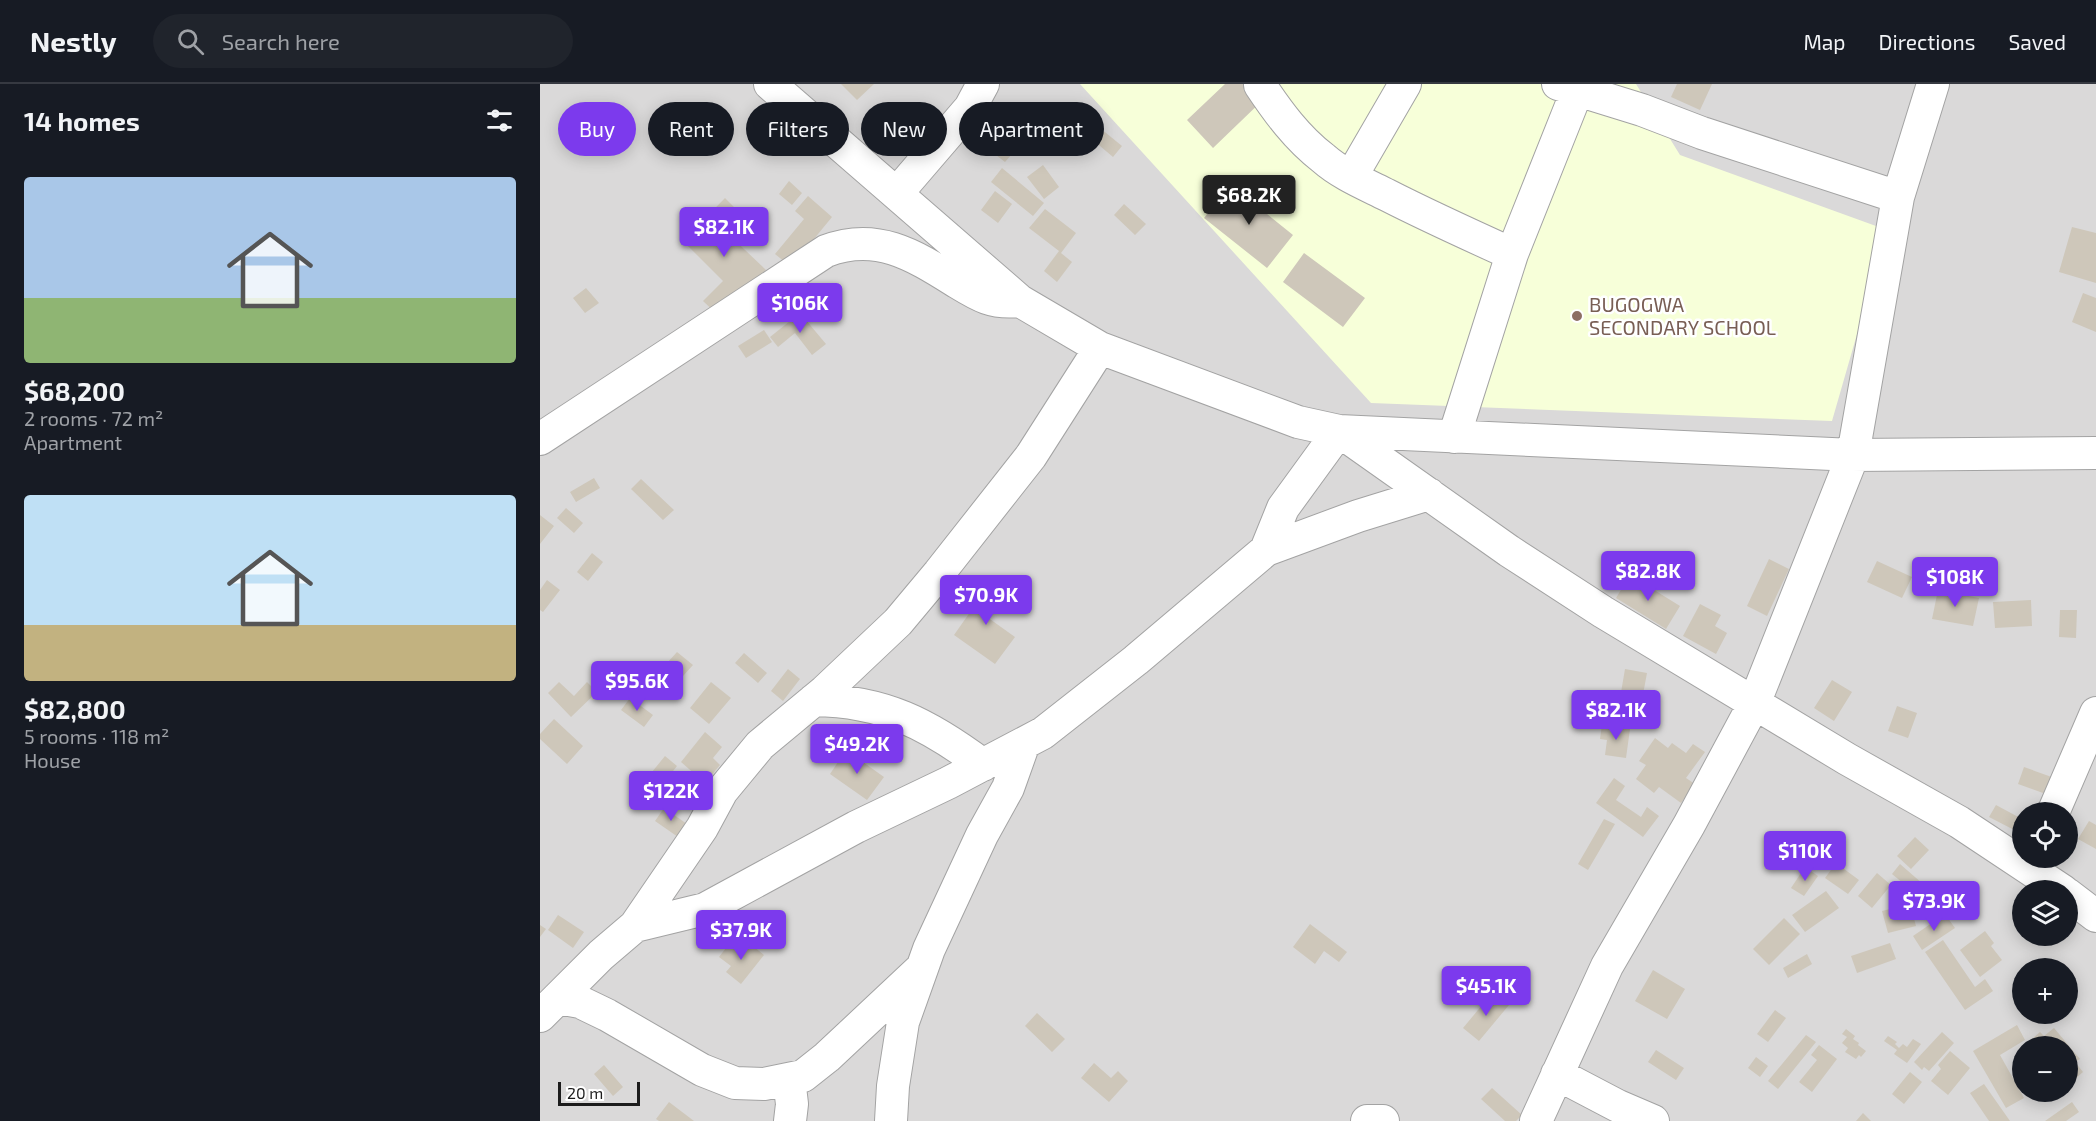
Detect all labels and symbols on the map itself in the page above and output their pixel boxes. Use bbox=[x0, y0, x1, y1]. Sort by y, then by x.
pin: $68.2K bbox=[1200, 175, 1298, 226]
pin: $82.1K bbox=[675, 207, 773, 258]
pin: $106K bbox=[758, 283, 842, 334]
place label: BUGOGWA SECONDARY SCHOOL bbox=[1589, 292, 1776, 339]
marker: BUGOGWA SECONDARY SCHOOL bbox=[1570, 309, 1584, 323]
pin: $82.8K bbox=[1599, 551, 1697, 602]
pin: $108K bbox=[1913, 557, 1997, 608]
pin: $70.9K bbox=[937, 575, 1035, 626]
pin: $95.6K bbox=[588, 661, 686, 712]
pin: $82.1K bbox=[1567, 690, 1665, 741]
pin: $49.2K bbox=[808, 724, 906, 775]
pin: $122K bbox=[629, 771, 713, 822]
pin: $110K bbox=[1763, 831, 1847, 882]
pin: $73.9K bbox=[1885, 881, 1983, 932]
pin: $37.9K bbox=[692, 910, 790, 961]
pin: $45.1K bbox=[1437, 966, 1535, 1017]
scale bar bbox=[558, 1079, 640, 1106]

